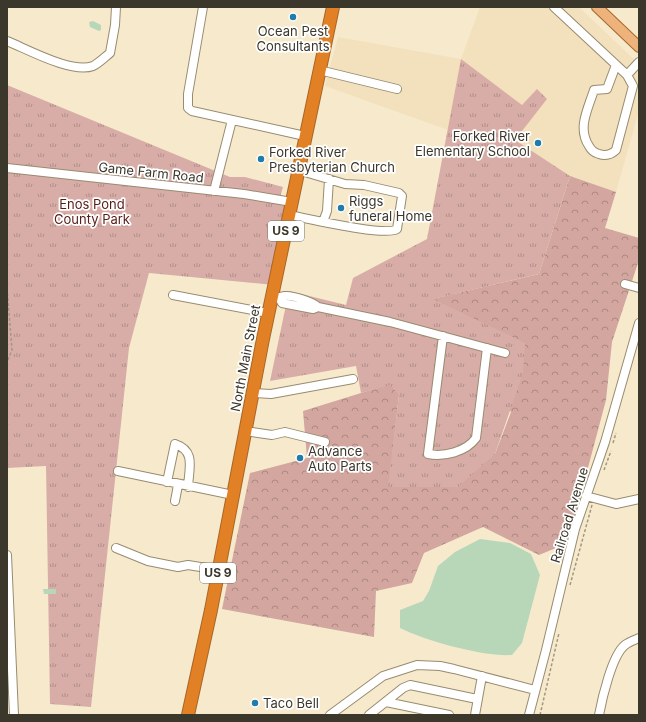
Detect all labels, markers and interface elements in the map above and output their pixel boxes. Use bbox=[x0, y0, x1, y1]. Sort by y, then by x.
marker: Ocean Pest Consultants bbox=[288, 12, 298, 22]
place label: Ocean Pest Consultants bbox=[256, 23, 330, 54]
place label: Forked River Elementary School bbox=[415, 128, 530, 159]
marker: Forked River Elementary School bbox=[533, 138, 543, 148]
place label: Forked River Presbyterian Church bbox=[269, 144, 395, 175]
marker: Forked River Presbyterian Church bbox=[256, 154, 266, 164]
street label: Game Farm Road bbox=[98, 159, 204, 185]
place label: Riggs funeral Home bbox=[349, 193, 432, 224]
park label: Enos Pond County Park bbox=[54, 196, 130, 227]
marker: Riggs funeral Home bbox=[336, 203, 346, 213]
road number: US 9 bbox=[268, 221, 304, 241]
street label: North Main Street bbox=[227, 303, 263, 413]
place label: Advance Auto Parts bbox=[308, 443, 372, 474]
marker: Advance Auto Parts bbox=[295, 453, 305, 463]
street label: Railroad Avenue bbox=[547, 465, 591, 565]
road number: US 9 bbox=[200, 563, 236, 583]
place label: Taco Bell bbox=[263, 695, 319, 711]
marker: Taco Bell bbox=[250, 698, 260, 708]

